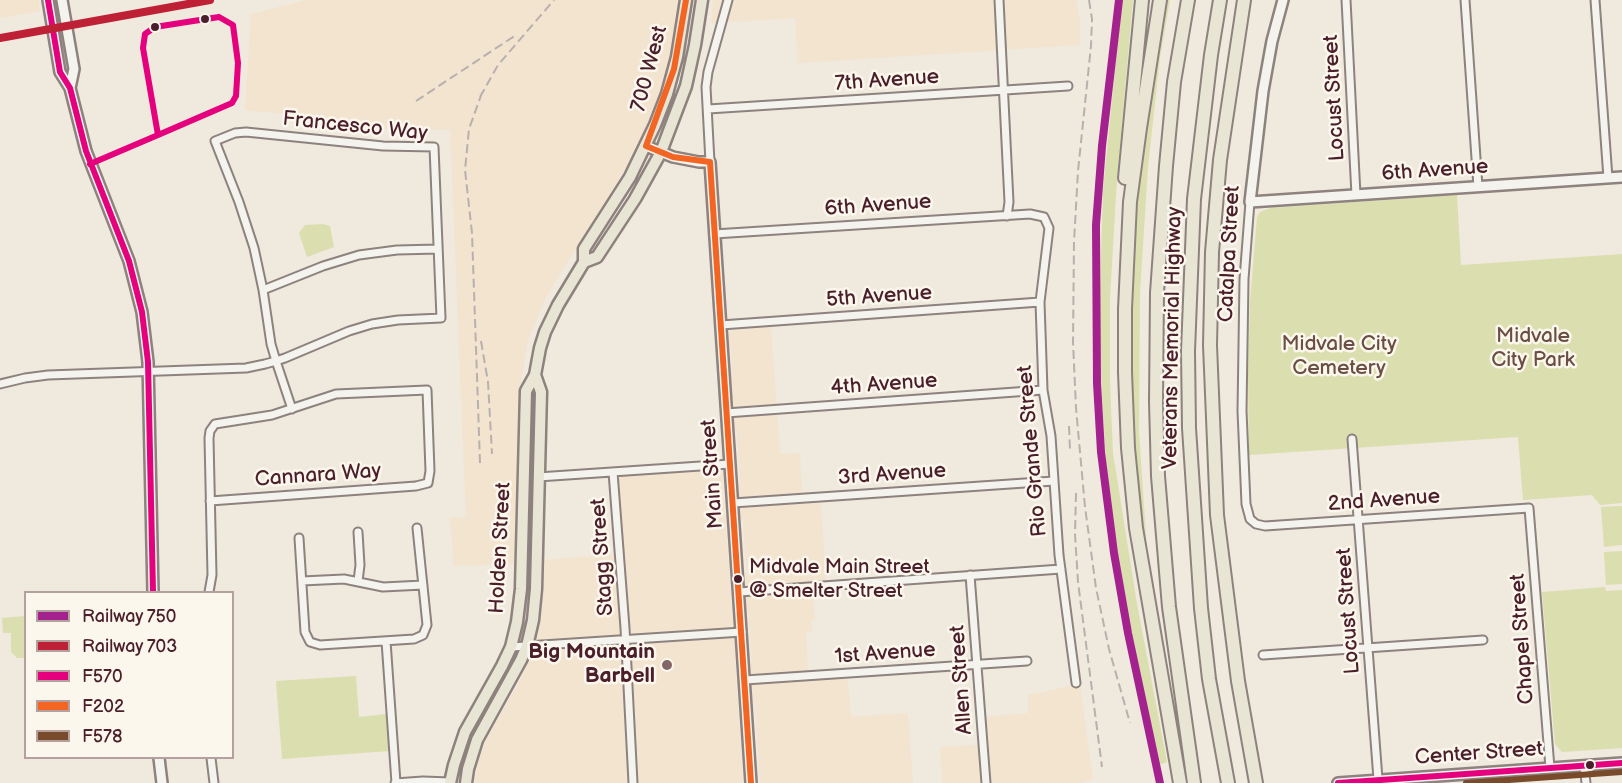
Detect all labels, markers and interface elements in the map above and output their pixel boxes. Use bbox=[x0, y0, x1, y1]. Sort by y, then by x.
unlabelled marker bbox=[199, 13, 211, 25]
unlabelled marker bbox=[149, 21, 161, 33]
street label: 700 West bbox=[626, 23, 674, 115]
street label: Locust Street bbox=[1319, 34, 1351, 162]
street label: 7th Avenue bbox=[834, 65, 940, 97]
street label: Francesco Way bbox=[281, 107, 429, 147]
street label: 6th Avenue bbox=[1381, 155, 1489, 187]
street label: Catalpa Street bbox=[1214, 185, 1246, 323]
street label: 6th Avenue bbox=[824, 190, 932, 222]
street label: Veterans Memorial Highway bbox=[1158, 206, 1188, 470]
street label: 5th Avenue bbox=[825, 281, 933, 313]
park label: Midvale City Park bbox=[1491, 324, 1575, 374]
park label: Midvale City Cemetery bbox=[1281, 332, 1397, 382]
street label: Rio Grande Street bbox=[1013, 364, 1053, 538]
street label: 4th Avenue bbox=[830, 369, 938, 401]
street label: Main Street bbox=[697, 418, 729, 530]
street label: Cannara Way bbox=[254, 459, 382, 493]
street label: 3rd Avenue bbox=[837, 459, 947, 491]
street label: Holden Street bbox=[485, 482, 517, 614]
street label: 2nd Avenue bbox=[1327, 485, 1441, 517]
street label: Stagg Street bbox=[586, 497, 620, 617]
street label: Locust Street bbox=[1332, 547, 1366, 675]
place label: Midvale Main Street @ Smelter Street bbox=[749, 556, 930, 603]
marker: Midvale Main Street @ Smelter Street bbox=[732, 573, 744, 585]
street label: Chapel Street bbox=[1506, 573, 1540, 705]
legend bbox=[24, 591, 234, 759]
text: Railway 750 bbox=[82, 606, 176, 627]
street label: Allen Street bbox=[946, 624, 978, 736]
text: Railway 703 bbox=[82, 636, 177, 657]
street label: 1st Avenue bbox=[834, 638, 936, 670]
place label: Big Mountain Barbell bbox=[528, 640, 655, 690]
marker: Big Mountain Barbell bbox=[660, 658, 674, 672]
text: F570 bbox=[82, 666, 122, 687]
text: F202 bbox=[82, 696, 125, 717]
text: F578 bbox=[82, 726, 122, 747]
street label: Center Street bbox=[1414, 737, 1544, 771]
unlabelled marker bbox=[1584, 759, 1596, 771]

